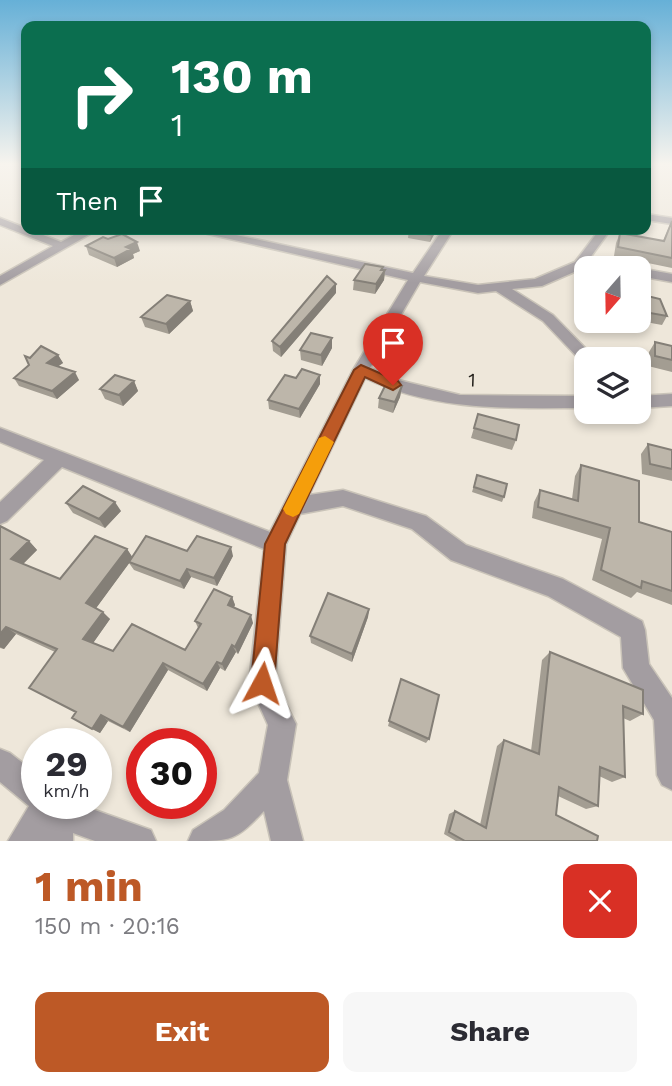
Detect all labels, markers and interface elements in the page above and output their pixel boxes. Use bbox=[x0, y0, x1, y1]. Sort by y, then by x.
text: 130 m bbox=[171, 47, 313, 105]
icon: right bbox=[56, 49, 147, 140]
text: 1 bbox=[171, 106, 183, 144]
icon: arrive bbox=[132, 182, 170, 220]
text: Then bbox=[56, 186, 118, 216]
north arrow bbox=[574, 256, 651, 332]
map controls bbox=[574, 256, 651, 424]
pin bbox=[363, 313, 423, 385]
icon: arrive bbox=[374, 324, 412, 362]
button: layers bbox=[574, 347, 651, 424]
street label: 1 bbox=[468, 368, 476, 392]
position arrow bbox=[225, 646, 299, 720]
speed limit sign: 30 bbox=[126, 728, 217, 819]
text: 29 bbox=[45, 743, 88, 785]
text: km/h bbox=[43, 780, 90, 801]
text: 1 min bbox=[35, 862, 143, 911]
button: close bbox=[563, 864, 637, 938]
text: 150 m · 20:16 bbox=[35, 913, 180, 940]
button: Exit bbox=[35, 992, 329, 1072]
button: Share bbox=[343, 992, 637, 1072]

